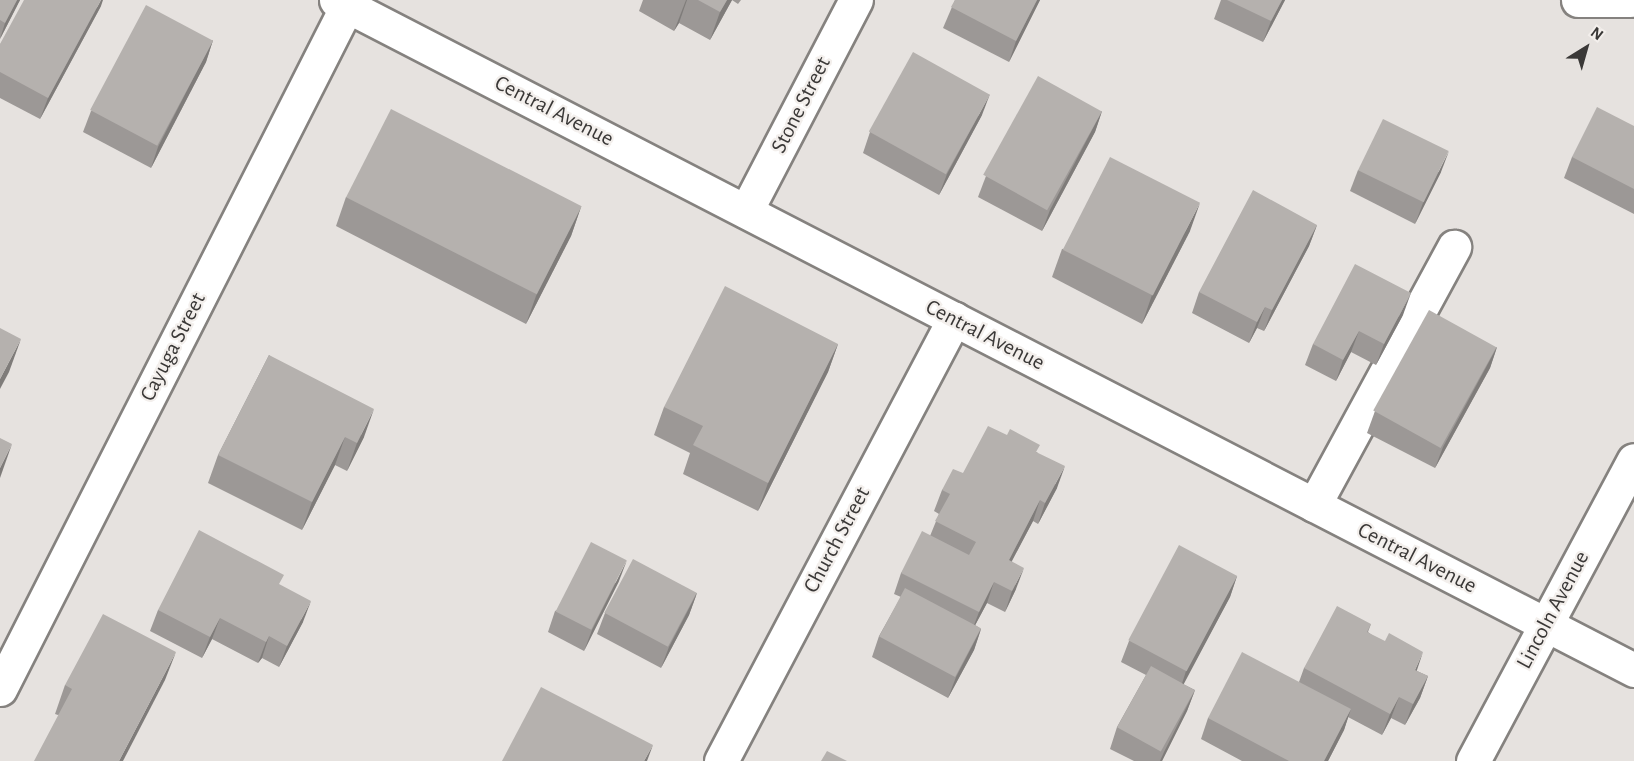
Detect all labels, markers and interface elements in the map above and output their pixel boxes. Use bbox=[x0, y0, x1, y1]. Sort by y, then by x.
north arrow bbox=[1556, 18, 1616, 78]
text: N bbox=[1588, 24, 1606, 43]
street label: Stone Street bbox=[765, 52, 837, 158]
street label: Central Avenue bbox=[490, 70, 618, 152]
street label: Cayuga Street bbox=[134, 288, 212, 406]
street label: Central Avenue bbox=[921, 294, 1049, 376]
street label: Church Street bbox=[798, 482, 876, 598]
street label: Central Avenue bbox=[1353, 517, 1481, 599]
street label: Lincoln Avenue bbox=[1511, 547, 1595, 673]

